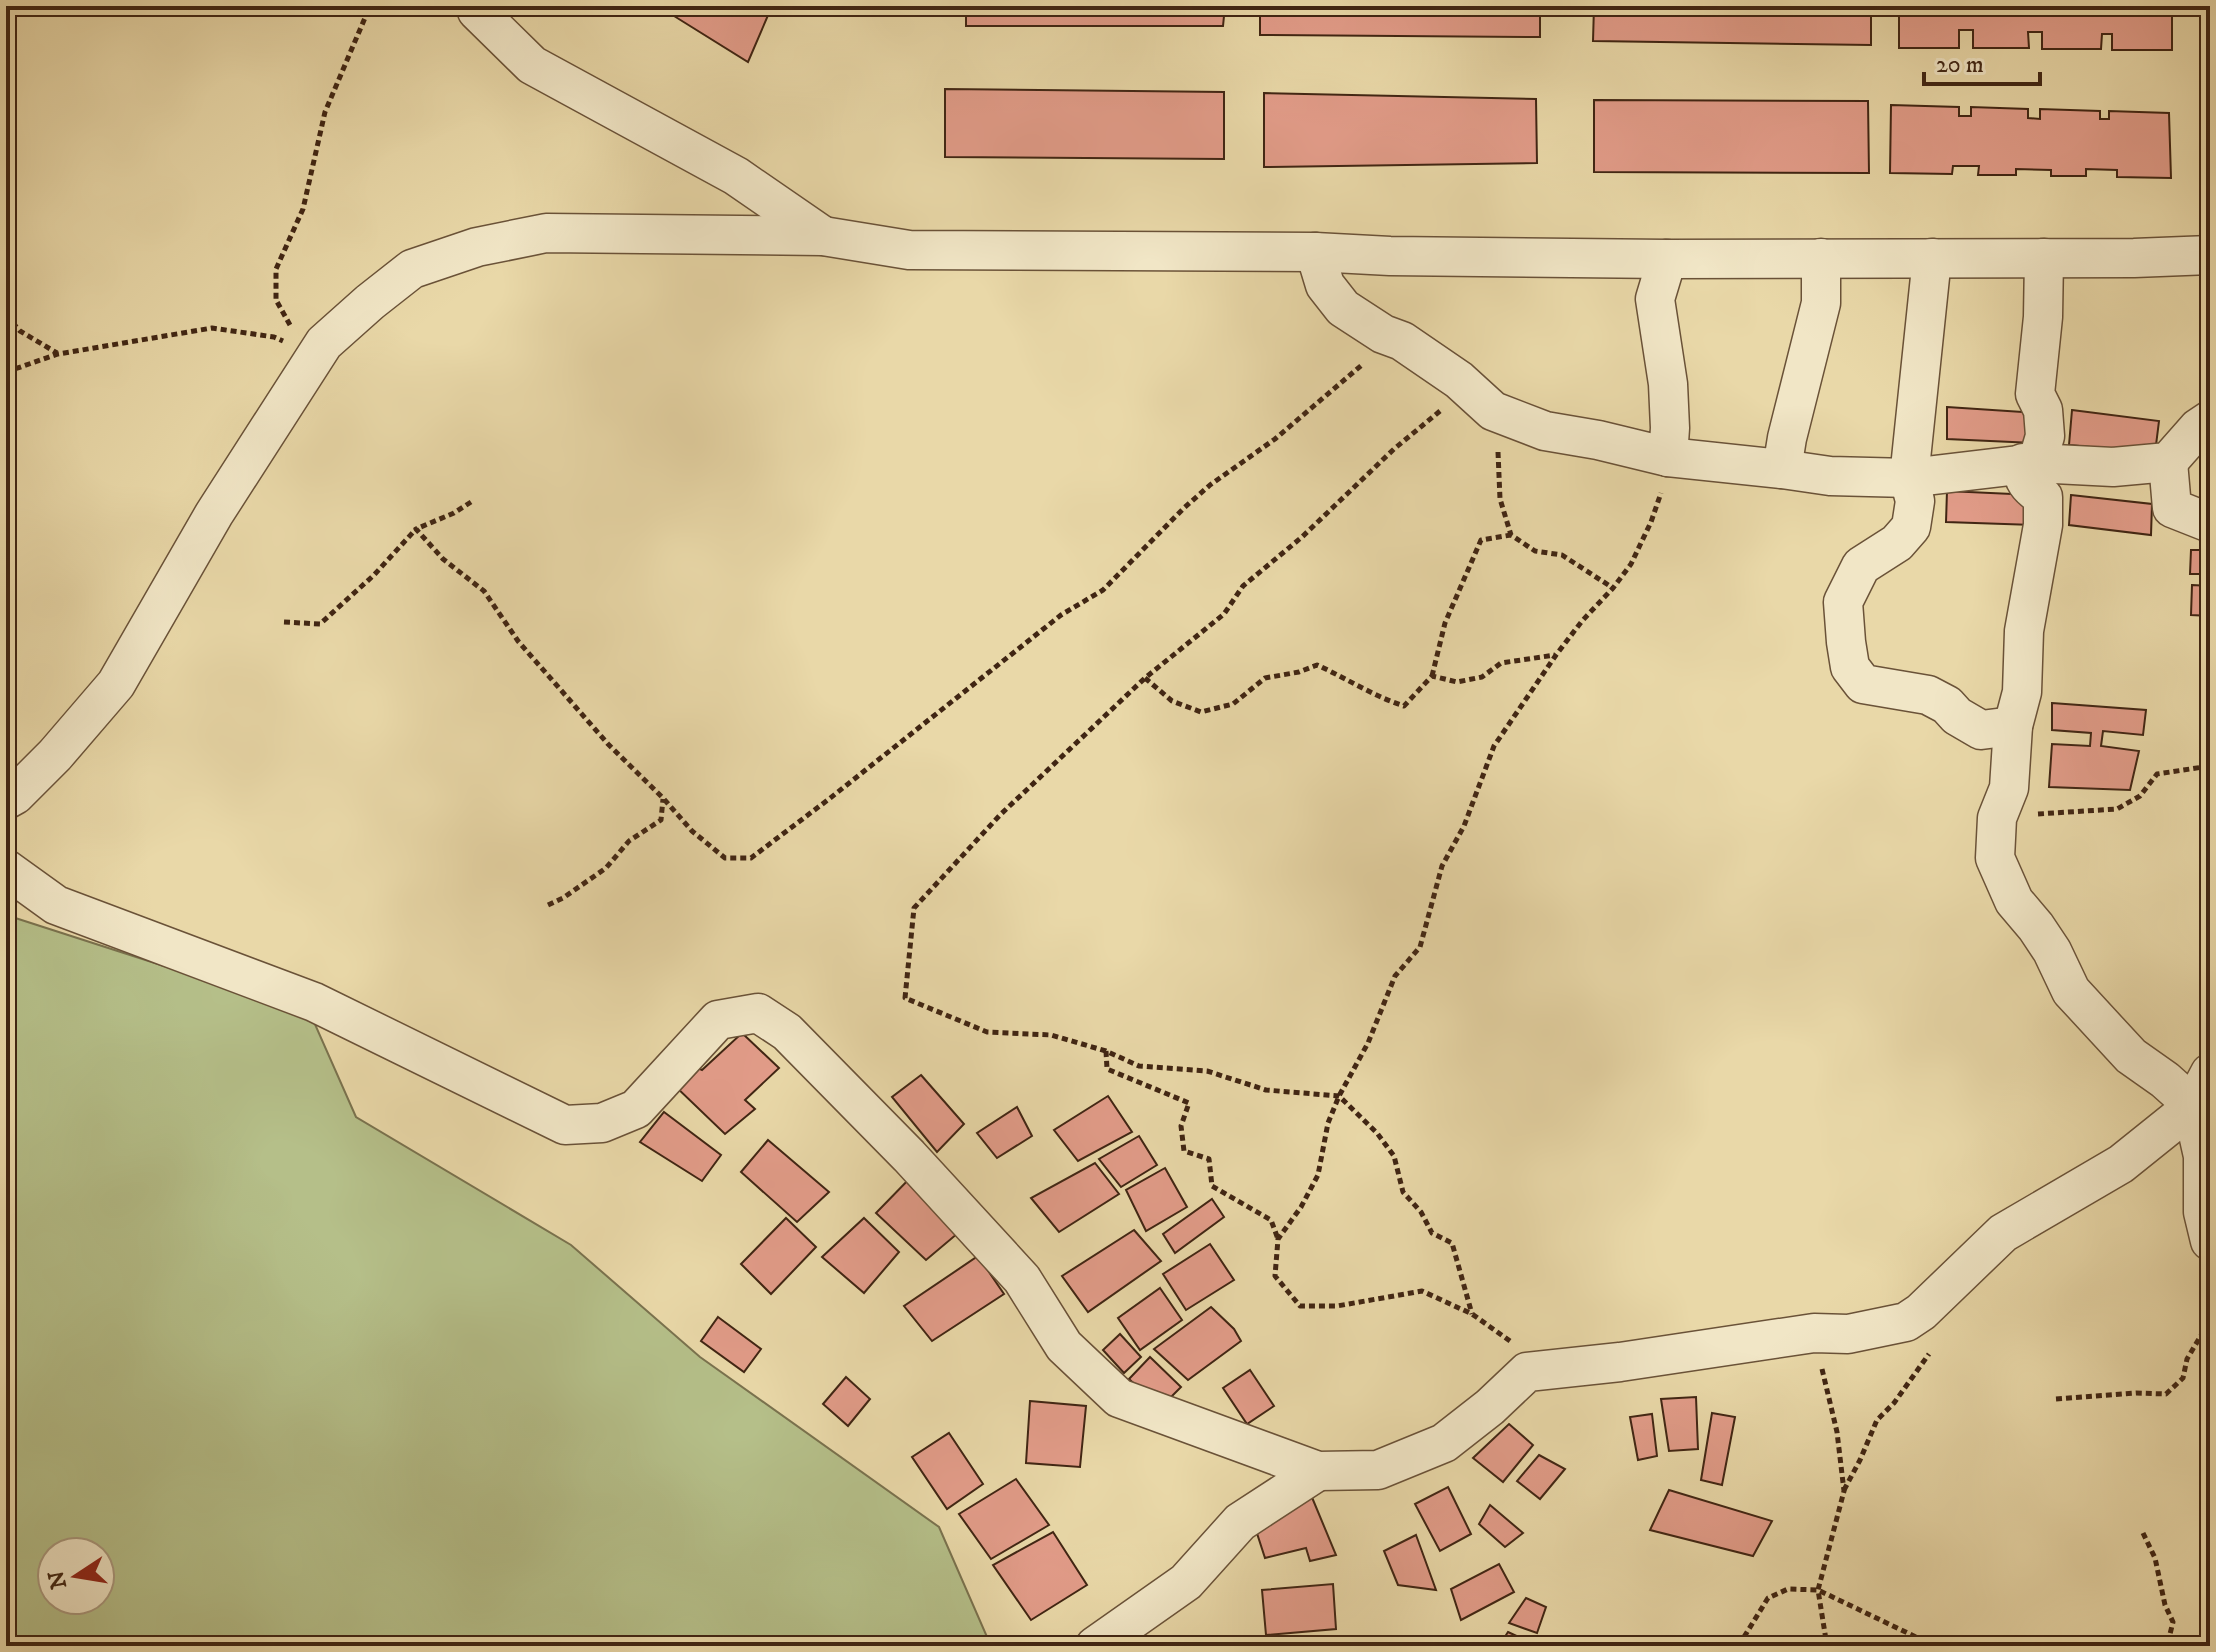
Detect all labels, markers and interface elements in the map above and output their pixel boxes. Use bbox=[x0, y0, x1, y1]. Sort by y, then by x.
scale bar bbox=[1924, 36, 2040, 86]
text: 20 m bbox=[1936, 50, 1984, 80]
north arrow bbox=[36, 1536, 116, 1616]
text: N bbox=[43, 1568, 73, 1591]

